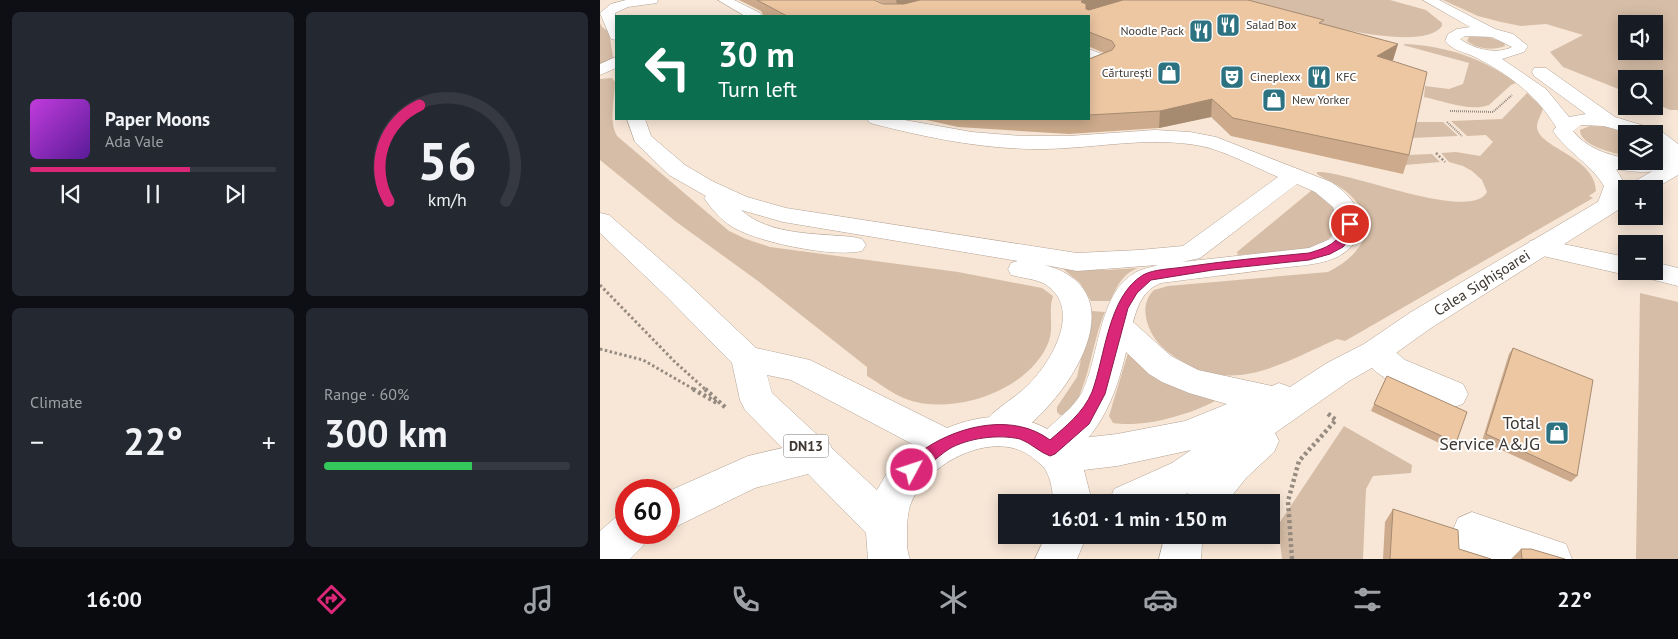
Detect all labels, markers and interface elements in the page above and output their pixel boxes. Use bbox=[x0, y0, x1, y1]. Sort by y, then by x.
restaurant icon: Salad Box bbox=[1215, 12, 1241, 38]
map controls bbox=[1618, 15, 1663, 280]
button: sound bbox=[1618, 15, 1663, 60]
place label: Salad Box bbox=[1246, 17, 1297, 32]
restaurant icon: Noodle Pack bbox=[1188, 18, 1214, 44]
place label: Noodle Pack bbox=[1120, 23, 1184, 38]
text: 30 m bbox=[718, 31, 795, 77]
icon: left bbox=[635, 35, 700, 100]
shop icon: Cărturești bbox=[1156, 60, 1182, 86]
theatre icon: Cineplexx bbox=[1219, 64, 1245, 90]
restaurant icon: KFC bbox=[1306, 64, 1332, 90]
place label: Cărturești bbox=[1102, 65, 1152, 80]
place label: Cineplexx bbox=[1250, 69, 1301, 84]
place label: KFC bbox=[1336, 69, 1357, 84]
button: search bbox=[1618, 70, 1663, 115]
text: Turn left bbox=[718, 75, 797, 103]
shop icon: New Yorker bbox=[1261, 87, 1287, 113]
place label: New Yorker bbox=[1292, 92, 1349, 107]
text: Paper Moons bbox=[105, 107, 210, 131]
button: layers bbox=[1618, 125, 1663, 170]
text: 56 bbox=[418, 127, 476, 194]
text: Ada Vale bbox=[105, 131, 164, 151]
icon: previous bbox=[57, 180, 85, 208]
icon: pause bbox=[139, 180, 167, 208]
icon: next bbox=[221, 180, 249, 208]
button: + bbox=[1618, 180, 1663, 225]
text: km/h bbox=[427, 188, 467, 211]
pin bbox=[1329, 203, 1371, 245]
icon: arrive bbox=[1336, 210, 1364, 238]
button: − bbox=[1618, 235, 1663, 280]
street label: Calea Sighișoarei bbox=[1430, 245, 1533, 320]
text: Range · 60% bbox=[324, 384, 409, 404]
text: Climate bbox=[30, 392, 82, 412]
text: 300 km bbox=[324, 408, 448, 457]
place label: Total Service A&JG bbox=[1439, 411, 1541, 455]
text: 22° bbox=[123, 416, 183, 465]
shop icon: Total Service A&JG bbox=[1544, 420, 1570, 446]
text: − bbox=[30, 423, 44, 460]
text: + bbox=[262, 423, 276, 460]
road number: DN13 bbox=[784, 434, 828, 458]
position arrow bbox=[885, 443, 937, 495]
speed limit sign: 60 bbox=[615, 479, 680, 544]
text: 16:01 · 1 min · 150 m bbox=[1051, 507, 1227, 531]
icon: directions bbox=[314, 582, 349, 617]
icon: music bbox=[521, 582, 556, 617]
icon: phone bbox=[728, 582, 763, 617]
icon: climate bbox=[936, 582, 971, 617]
icon: car bbox=[1143, 582, 1178, 617]
icon: filters bbox=[1350, 582, 1385, 617]
text: 16:00 bbox=[86, 585, 142, 613]
text: 22° bbox=[1557, 585, 1592, 613]

